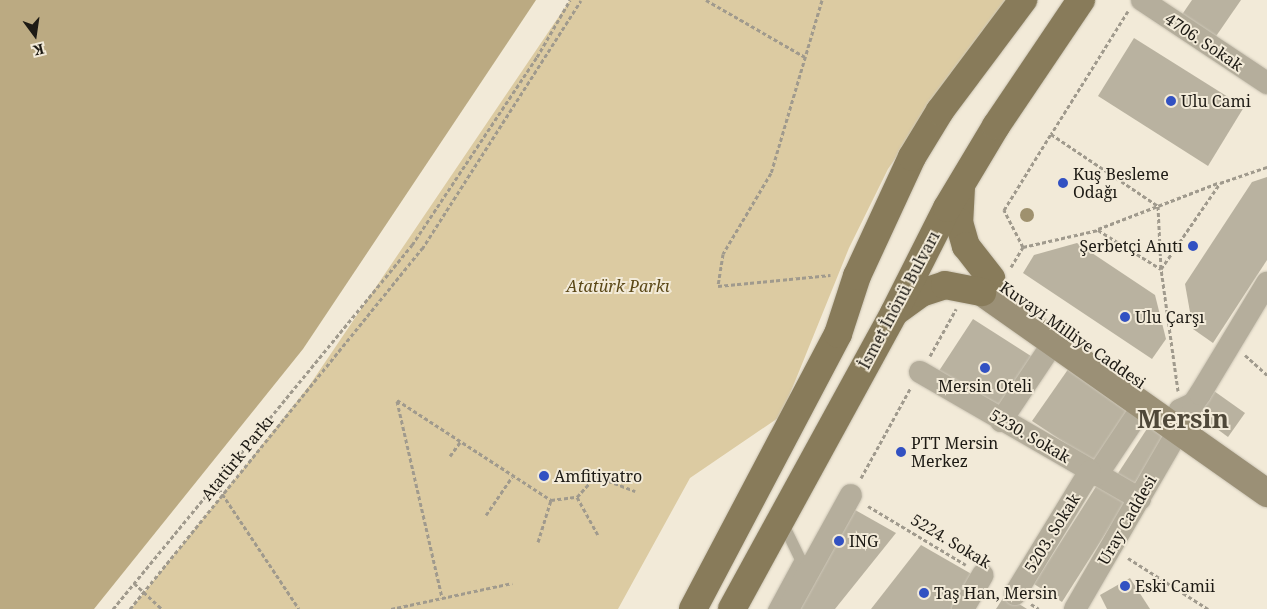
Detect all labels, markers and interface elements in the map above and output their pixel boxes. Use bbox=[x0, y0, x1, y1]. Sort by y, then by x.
street label: 4706. Sokak bbox=[1161, 9, 1247, 75]
north arrow bbox=[10, 10, 60, 60]
text: K bbox=[31, 40, 46, 61]
place label: Ulu Cami bbox=[1181, 91, 1251, 111]
marker: Ulu Cami bbox=[1165, 95, 1177, 107]
place label: Kuş Besleme Odağı bbox=[1073, 164, 1169, 202]
marker: Kuş Besleme Odağı bbox=[1057, 177, 1069, 189]
street label: İsmet İnönü Bulvarı bbox=[855, 228, 943, 372]
place label: Şerbetçi Anıtı bbox=[1080, 236, 1183, 256]
marker: Şerbetçi Anıtı bbox=[1187, 240, 1199, 252]
park label: Atatürk Parkı bbox=[566, 276, 670, 296]
street label: Kuvayi Milliye Caddesi bbox=[996, 277, 1150, 393]
place label: Ulu Çarşı bbox=[1135, 307, 1204, 327]
marker: Ulu Çarşı bbox=[1119, 311, 1131, 323]
marker: Mersin Oteli bbox=[979, 362, 991, 374]
place label: Mersin Oteli bbox=[938, 376, 1032, 396]
district label: Mersin bbox=[1137, 403, 1229, 435]
street label: 5230. Sokak bbox=[986, 405, 1074, 467]
street label: Atatürk Parkı bbox=[197, 412, 277, 504]
place label: PTT Mersin Merkez bbox=[911, 433, 998, 471]
marker: PTT Mersin Merkez bbox=[895, 446, 907, 458]
place label: Amfitiyatro bbox=[554, 466, 642, 486]
marker: Amfitiyatro bbox=[538, 470, 550, 482]
street label: Uray Caddesi bbox=[1094, 472, 1160, 568]
street label: 5203. Sokak bbox=[1020, 490, 1084, 576]
street label: 5224. Sokak bbox=[908, 510, 994, 572]
place label: ING bbox=[849, 531, 879, 551]
marker: ING bbox=[833, 535, 845, 547]
place label: Eski Camii bbox=[1135, 576, 1215, 596]
marker: Eski Camii bbox=[1119, 580, 1131, 592]
place label: Taş Han, Mersin bbox=[934, 583, 1058, 603]
marker: Taş Han, Mersin bbox=[918, 587, 930, 599]

